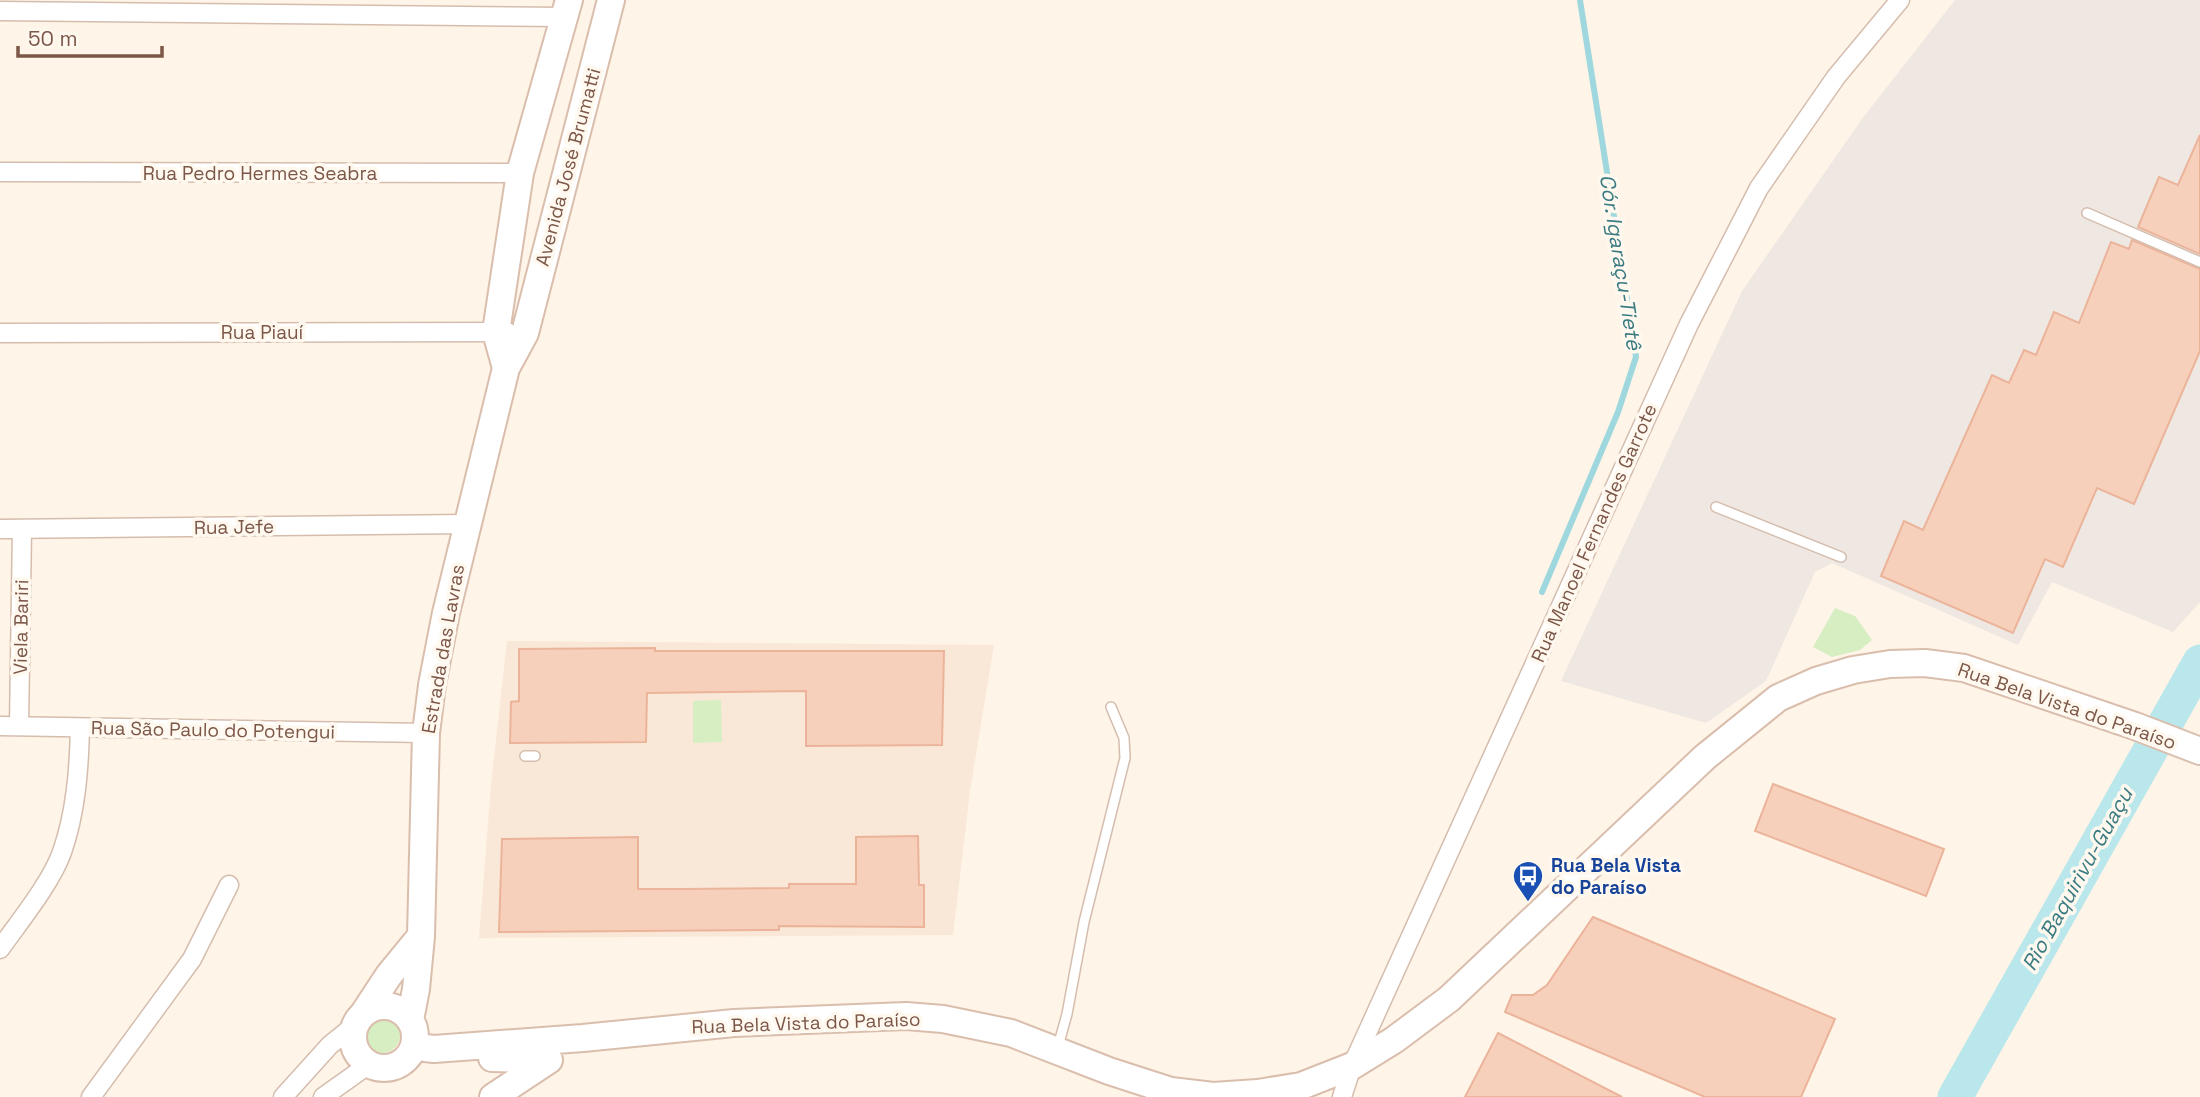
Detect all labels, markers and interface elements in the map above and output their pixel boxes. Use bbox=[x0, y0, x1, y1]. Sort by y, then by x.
scale bar bbox=[18, 14, 161, 58]
text: 50 m bbox=[28, 25, 78, 52]
street label: Avenida José Brumatti bbox=[530, 65, 606, 269]
street label: Rua Pedro Hermes Seabra bbox=[143, 161, 377, 186]
water label: Cór. Igaraçu-Tietê bbox=[1594, 172, 1648, 353]
street label: Rua Piauí bbox=[221, 320, 304, 345]
street label: Rua Manoel Fernandes Garrote bbox=[1526, 400, 1662, 666]
street label: Rua Jefe bbox=[194, 514, 274, 540]
street label: Estrada das Lavras bbox=[416, 562, 470, 736]
street label: Viela Bariri bbox=[8, 579, 34, 675]
street label: Rua Bela Vista do Paraíso bbox=[1955, 657, 2179, 755]
street label: Rua São Paulo do Potengui bbox=[91, 715, 335, 745]
water label: Rio Baquirivu-Guaçu bbox=[2016, 782, 2139, 975]
place label: Rua Bela Vista do Paraíso bbox=[1551, 853, 1681, 900]
bus stop icon: Rua Bela Vista do Paraíso bbox=[1511, 859, 1545, 903]
street label: Rua Bela Vista do Paraíso bbox=[691, 1007, 921, 1039]

